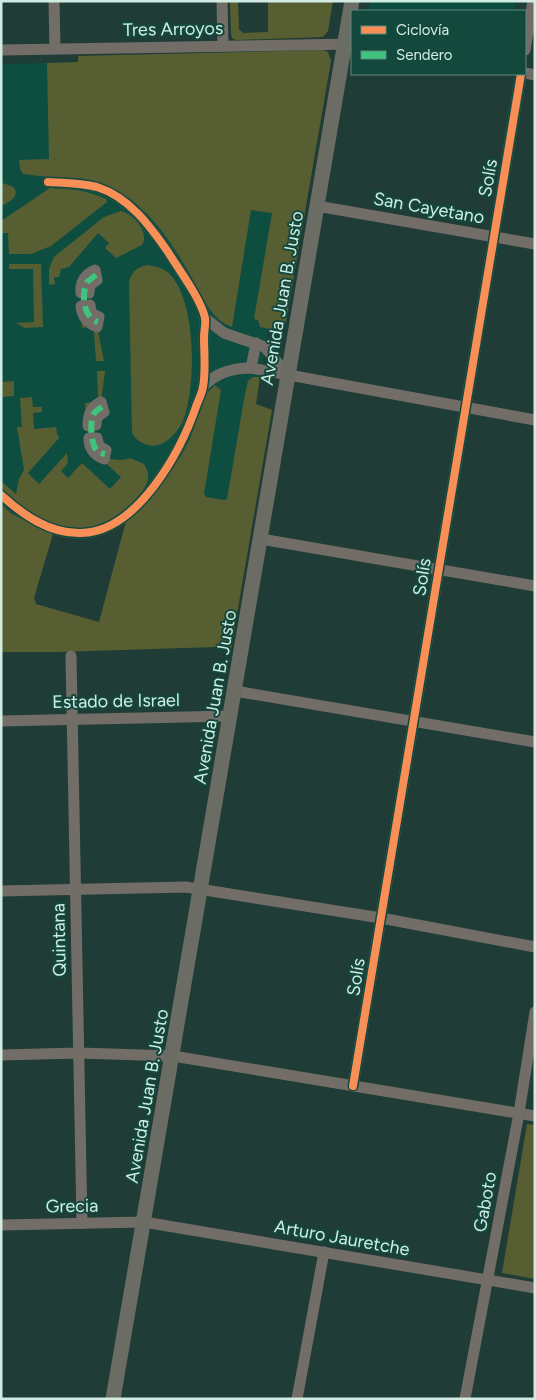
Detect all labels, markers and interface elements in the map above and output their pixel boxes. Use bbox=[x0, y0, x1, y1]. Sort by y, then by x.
legend bbox=[351, 10, 526, 75]
street label: Tres Arroyos bbox=[123, 17, 223, 41]
text: Ciclovía bbox=[396, 21, 449, 39]
text: Sendero bbox=[396, 46, 453, 64]
street label: Solís bbox=[474, 157, 502, 199]
street label: San Cayetano bbox=[372, 187, 486, 229]
street label: Avenida Juan B. Justo bbox=[256, 209, 308, 387]
street label: Solís bbox=[408, 556, 436, 598]
street label: Avenida Juan B. Justo bbox=[189, 608, 241, 786]
street label: Estado de Israel bbox=[52, 689, 180, 713]
street label: Quintana bbox=[47, 903, 71, 977]
street label: Solís bbox=[342, 956, 370, 998]
street label: Avenida Juan B. Justo bbox=[121, 1007, 173, 1185]
street label: Gaboto bbox=[469, 1170, 501, 1234]
street label: Grecia bbox=[45, 1195, 99, 1217]
street label: Arturo Jauretche bbox=[273, 1215, 411, 1261]

